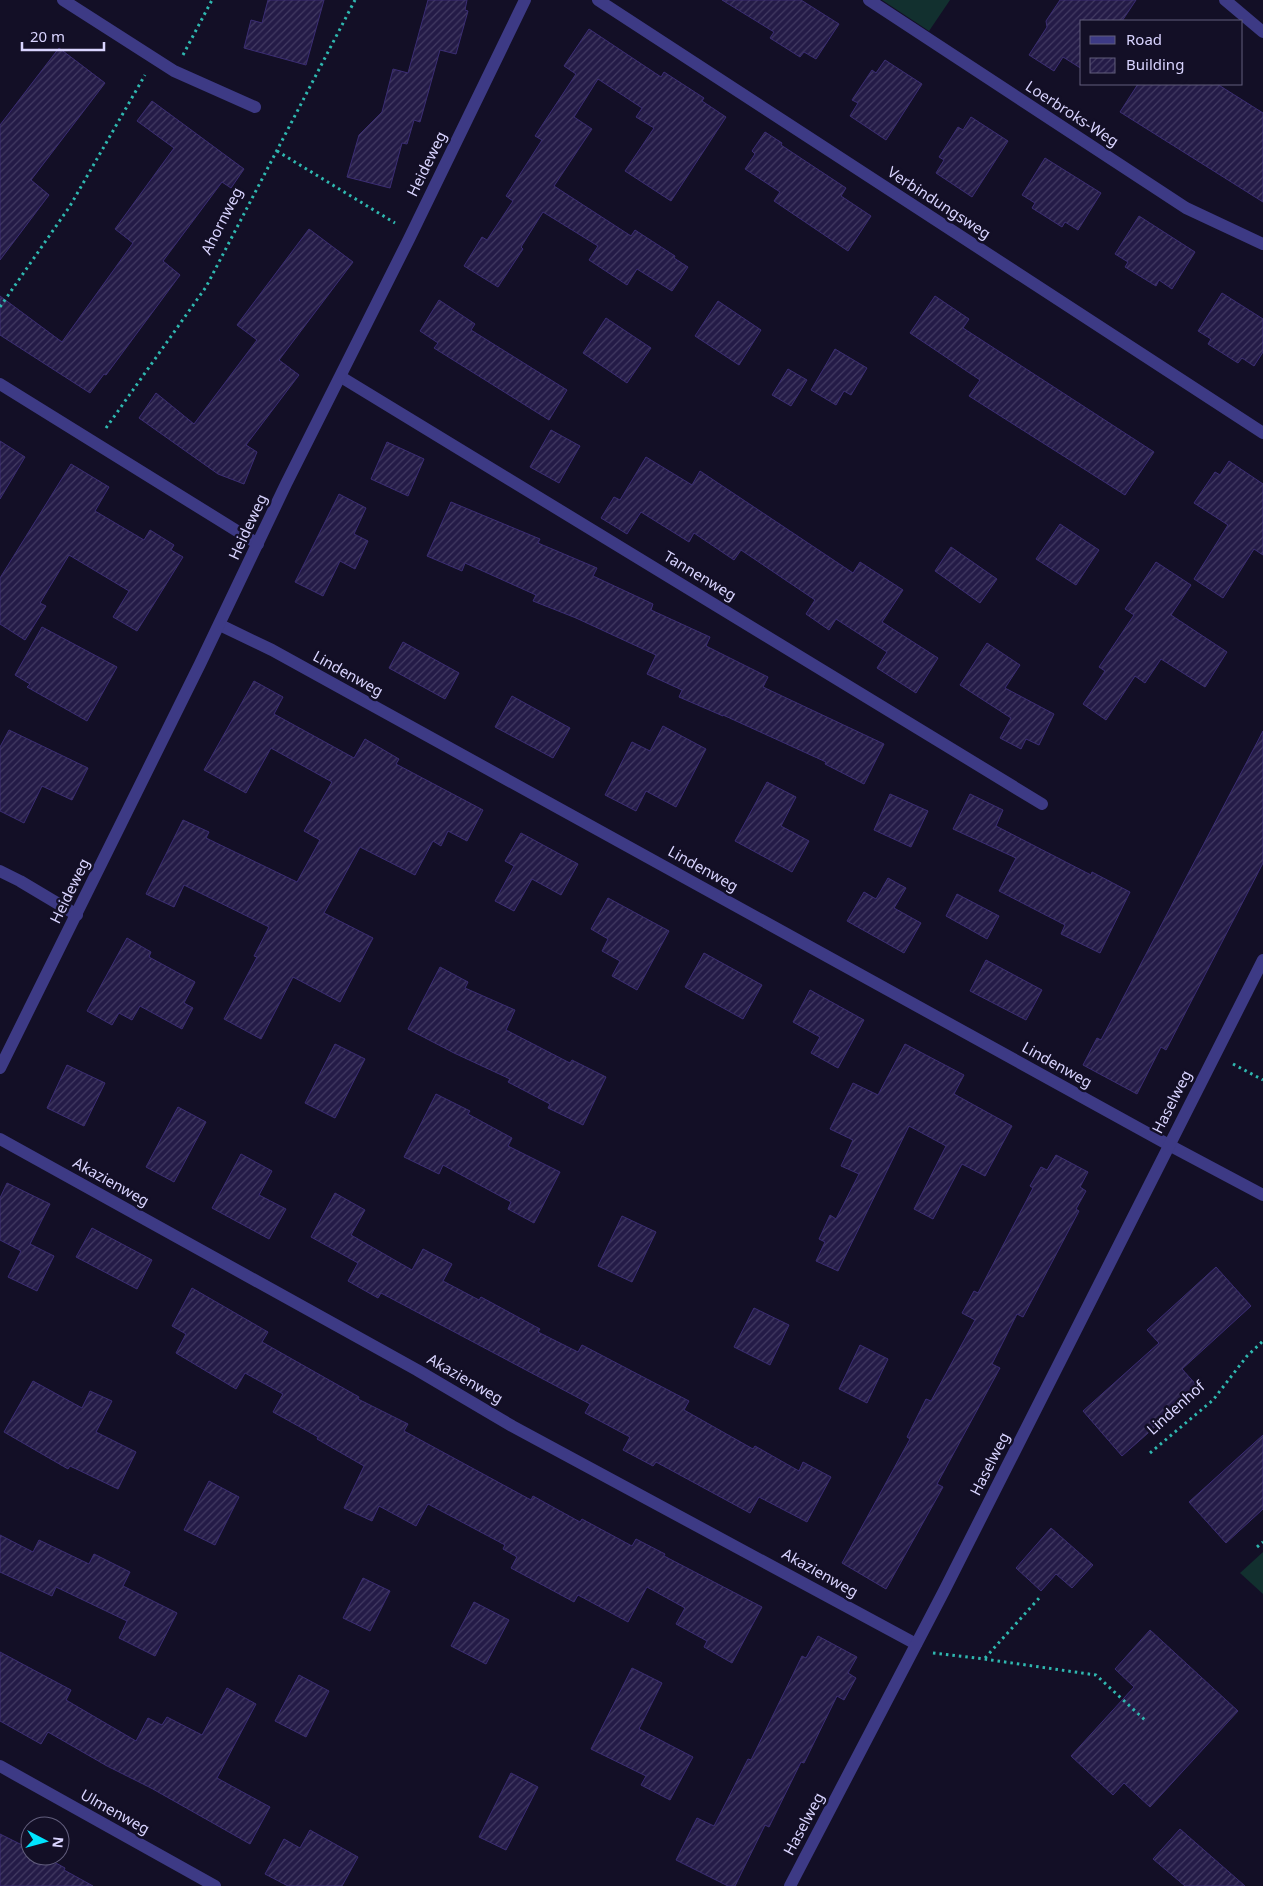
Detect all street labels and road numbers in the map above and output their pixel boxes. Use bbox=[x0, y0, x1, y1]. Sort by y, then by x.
street label: Loerbroks-Weg bbox=[1022, 76, 1123, 151]
street label: Heideweg bbox=[402, 128, 451, 200]
street label: Verbindungsweg bbox=[884, 161, 995, 243]
street label: Ahornweg bbox=[196, 184, 247, 258]
street label: Heideweg bbox=[223, 490, 271, 563]
street label: Tannenweg bbox=[661, 546, 741, 605]
street label: Lindenweg bbox=[310, 646, 387, 701]
street label: Lindenweg bbox=[665, 841, 742, 896]
street label: Heideweg bbox=[45, 855, 94, 927]
street label: Lindenweg bbox=[1019, 1037, 1096, 1092]
street label: Haselweg bbox=[1147, 1066, 1196, 1137]
street label: Akazienweg bbox=[70, 1152, 153, 1210]
street label: Akazienweg bbox=[424, 1348, 507, 1408]
street label: Lindenhof bbox=[1142, 1375, 1209, 1439]
street label: Haselweg bbox=[965, 1428, 1014, 1499]
street label: Akazienweg bbox=[779, 1543, 862, 1601]
street label: Ulmenweg bbox=[77, 1784, 154, 1838]
street label: Haselweg bbox=[778, 1789, 828, 1858]

